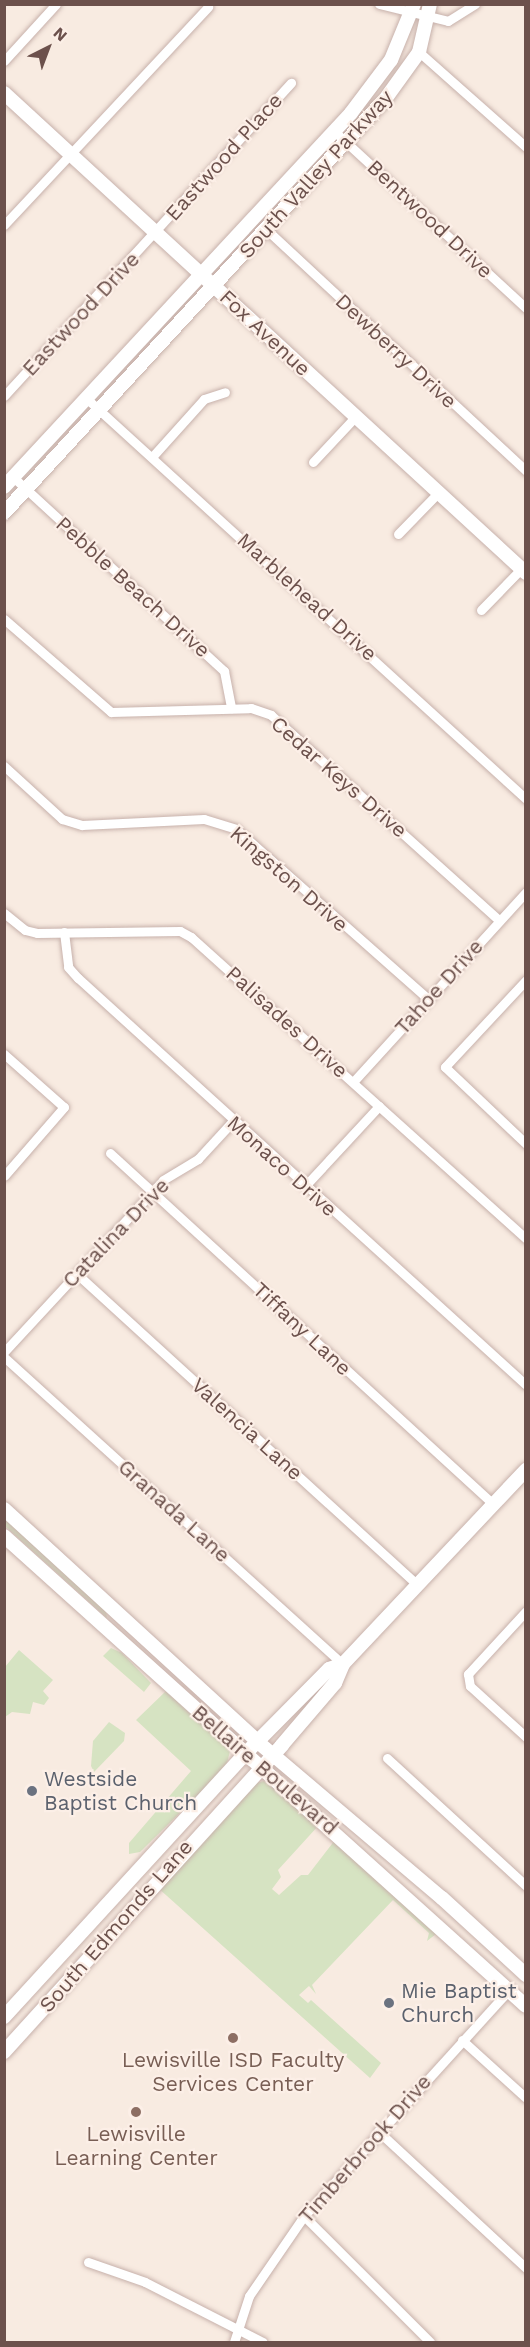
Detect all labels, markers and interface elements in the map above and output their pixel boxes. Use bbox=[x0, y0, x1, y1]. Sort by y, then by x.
north arrow bbox=[18, 18, 78, 78]
text: N bbox=[50, 23, 71, 45]
street label: South Valley Parkway bbox=[233, 84, 399, 264]
street label: Eastwood Place bbox=[160, 88, 288, 226]
street label: Bentwood Drive bbox=[362, 154, 498, 284]
street label: Eastwood Drive bbox=[17, 247, 145, 381]
street label: Fox Avenue bbox=[214, 284, 316, 382]
street label: Dewberry Drive bbox=[330, 288, 462, 414]
street label: Pebble Beach Drive bbox=[51, 511, 215, 663]
street label: Marblehead Drive bbox=[232, 528, 382, 666]
street label: Cedar Keys Drive bbox=[266, 711, 412, 843]
street label: Kingston Drive bbox=[225, 821, 353, 937]
street label: Tahoe Drive bbox=[390, 934, 488, 1040]
street label: Palisades Drive bbox=[221, 961, 353, 1083]
street label: Monaco Drive bbox=[222, 1110, 342, 1222]
street label: Catalina Drive bbox=[57, 1173, 175, 1293]
street label: Tiffany Lane bbox=[247, 1277, 357, 1381]
street label: Valencia Lane bbox=[186, 1372, 308, 1486]
street label: Granada Lane bbox=[113, 1454, 235, 1568]
street label: Bellaire Boulevard bbox=[187, 1700, 343, 1840]
place label: Westside Baptist Church bbox=[44, 1766, 197, 1816]
marker: Westside Baptist Church bbox=[25, 1784, 39, 1798]
street label: South Edmonds Lane bbox=[34, 1834, 198, 2018]
place label: Mie Baptist Church bbox=[401, 1978, 517, 2028]
marker: Mie Baptist Church bbox=[382, 1996, 396, 2010]
marker: Lewisville ISD Faculty Services Center bbox=[226, 2031, 240, 2045]
place label: Lewisville ISD Faculty Services Center bbox=[122, 2047, 344, 2097]
street label: Timberbrook Drive bbox=[293, 2069, 437, 2229]
marker: Lewisville Learning Center bbox=[129, 2105, 143, 2119]
place label: Lewisville Learning Center bbox=[54, 2121, 218, 2171]

